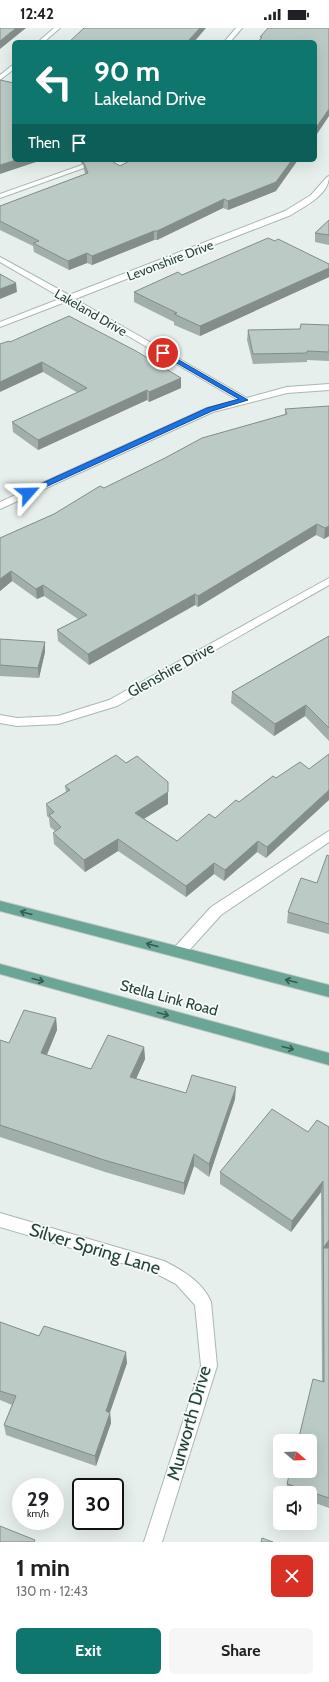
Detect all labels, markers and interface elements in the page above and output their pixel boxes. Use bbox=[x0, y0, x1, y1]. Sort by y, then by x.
text: 12:42 bbox=[20, 5, 54, 23]
text: 90 m bbox=[94, 54, 160, 88]
icon: left bbox=[28, 56, 80, 108]
text: Lakeland Drive bbox=[94, 88, 206, 110]
icon: arrive bbox=[68, 132, 90, 154]
text: Then bbox=[28, 134, 60, 152]
street label: Levonshire Drive bbox=[124, 236, 216, 284]
street label: Lakeland Drive bbox=[52, 285, 130, 339]
pin bbox=[146, 336, 180, 370]
icon: arrive bbox=[152, 342, 174, 364]
position arrow bbox=[7, 472, 49, 514]
street label: Glenshire Drive bbox=[125, 639, 218, 701]
one-way arrow bbox=[20, 908, 33, 916]
one-way arrow bbox=[146, 941, 159, 948]
one-way arrow bbox=[31, 976, 44, 984]
street label: Stella Link Road bbox=[118, 976, 220, 1020]
one-way arrow bbox=[285, 977, 298, 984]
one-way arrow bbox=[156, 1011, 169, 1018]
one-way arrow bbox=[282, 1045, 295, 1052]
street label: Silver Spring Lane bbox=[27, 1219, 163, 1279]
street label: Murworth Drive bbox=[162, 1363, 216, 1483]
north arrow bbox=[273, 1434, 317, 1478]
map controls bbox=[273, 1434, 317, 1530]
speed limit sign: 30 bbox=[72, 1478, 124, 1530]
button: sound bbox=[273, 1486, 317, 1530]
text: 29 bbox=[27, 1487, 49, 1511]
text: km/h bbox=[27, 1507, 49, 1520]
text: 1 min bbox=[16, 1553, 70, 1582]
button: close bbox=[271, 1555, 313, 1597]
text: 130 m · 12:43 bbox=[16, 1583, 88, 1599]
button: Exit bbox=[16, 1628, 161, 1674]
button: Share bbox=[169, 1628, 313, 1674]

